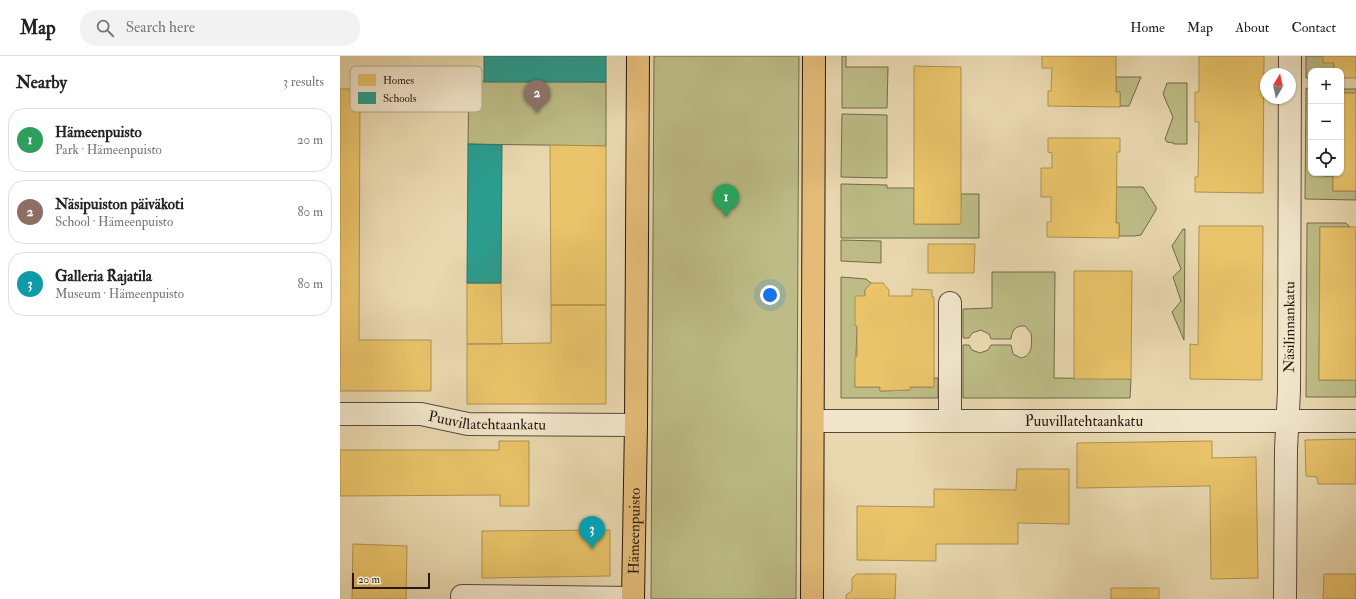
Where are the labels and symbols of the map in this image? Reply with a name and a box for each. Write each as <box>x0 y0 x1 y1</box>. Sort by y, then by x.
legend <box>350 66 482 112</box>
north arrow <box>1260 68 1296 104</box>
text: Homes <box>383 74 414 87</box>
pin: 2 <box>524 80 550 113</box>
text: Schools <box>383 92 417 105</box>
pin: 1 <box>713 184 739 217</box>
street label: Näsilinnankatu <box>1280 281 1299 373</box>
your location <box>760 285 780 305</box>
street label: Puuvillatehtaankatu <box>427 407 546 434</box>
street label: Puuvillatehtaankatu <box>1025 412 1143 431</box>
street label: Hämeenpuisto <box>624 487 645 575</box>
pin: 3 <box>579 516 605 549</box>
scale bar <box>352 571 430 590</box>

